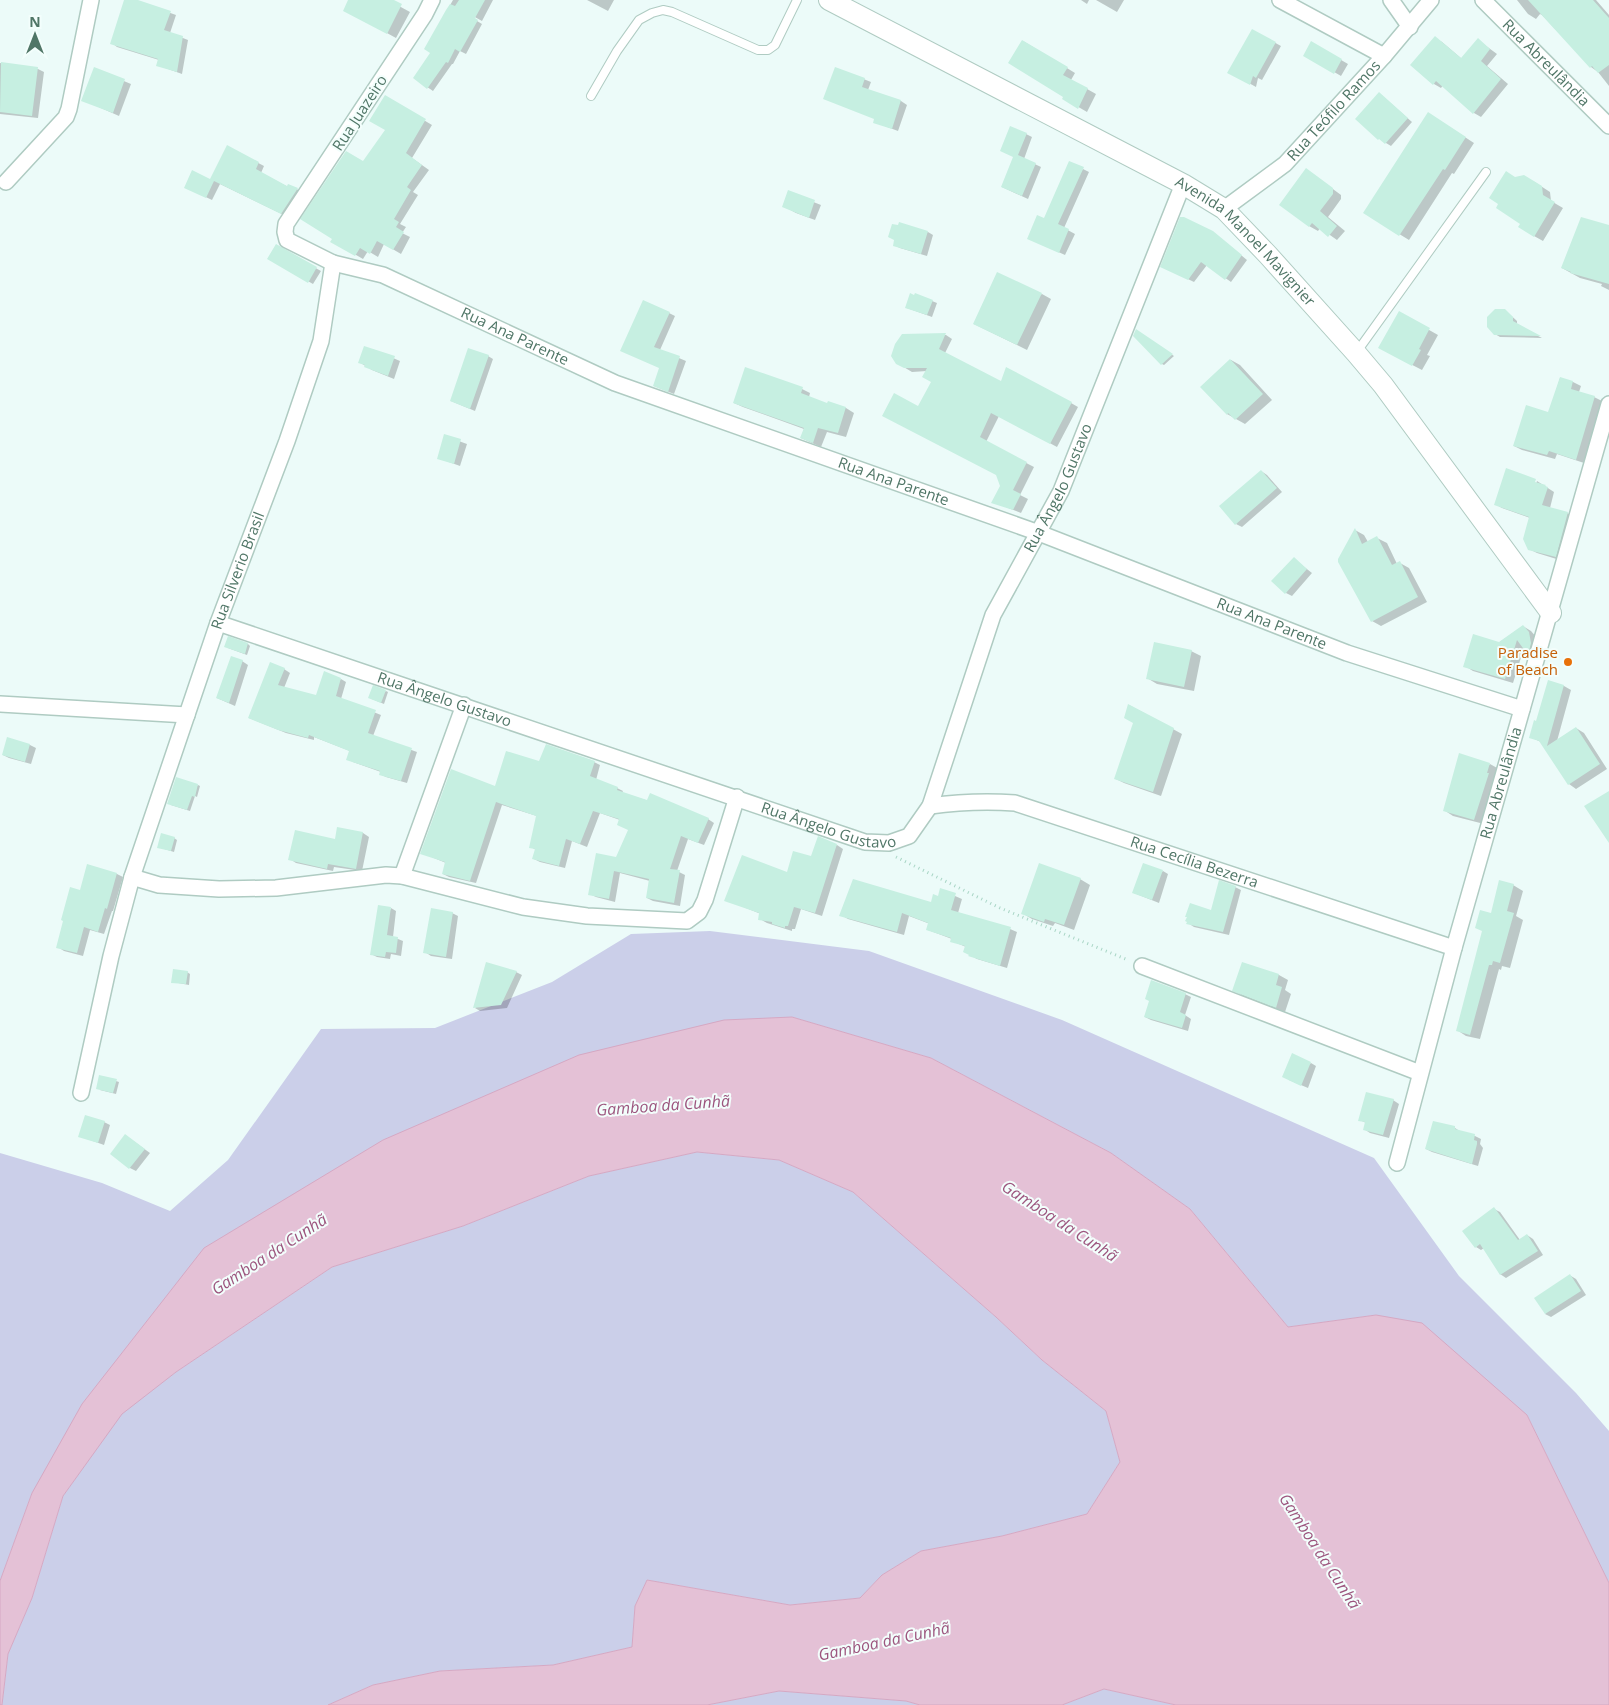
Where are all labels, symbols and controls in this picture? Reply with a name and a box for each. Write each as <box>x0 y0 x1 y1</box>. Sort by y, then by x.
north arrow <box>10 10 60 60</box>
text: N <box>29 12 41 31</box>
street label: Rua Abreulândia <box>1499 14 1595 110</box>
street label: Rua Teófilo Ramos <box>1282 56 1384 165</box>
street label: Rua Juazeiro <box>327 71 391 154</box>
street label: Avenida Manoel Mavignier <box>1172 171 1320 310</box>
street label: Rua Ana Parente <box>458 302 572 369</box>
street label: Rua Ângelo Gustavo <box>1018 420 1096 555</box>
street label: Rua Ana Parente <box>836 452 952 509</box>
street label: Rua Silverio Brasil <box>206 509 268 632</box>
street label: Rua Ana Parente <box>1214 592 1330 653</box>
place label: Paradise of Beach <box>1497 642 1558 679</box>
marker: Paradise of Beach <box>1562 656 1574 668</box>
street label: Rua Ângelo Gustavo <box>375 667 514 731</box>
street label: Rua Abreulândia <box>1475 724 1526 841</box>
street label: Rua Ângelo Gustavo <box>759 797 899 852</box>
street label: Rua Cecília Bezerra <box>1128 831 1261 892</box>
water label: Gamboa da Cunhã <box>595 1089 731 1121</box>
water label: Gamboa da Cunhã <box>998 1175 1122 1267</box>
water label: Gamboa da Cunhã <box>207 1208 331 1300</box>
water label: Gamboa da Cunhã <box>1274 1489 1366 1613</box>
water label: Gamboa da Cunhã <box>816 1616 952 1666</box>

